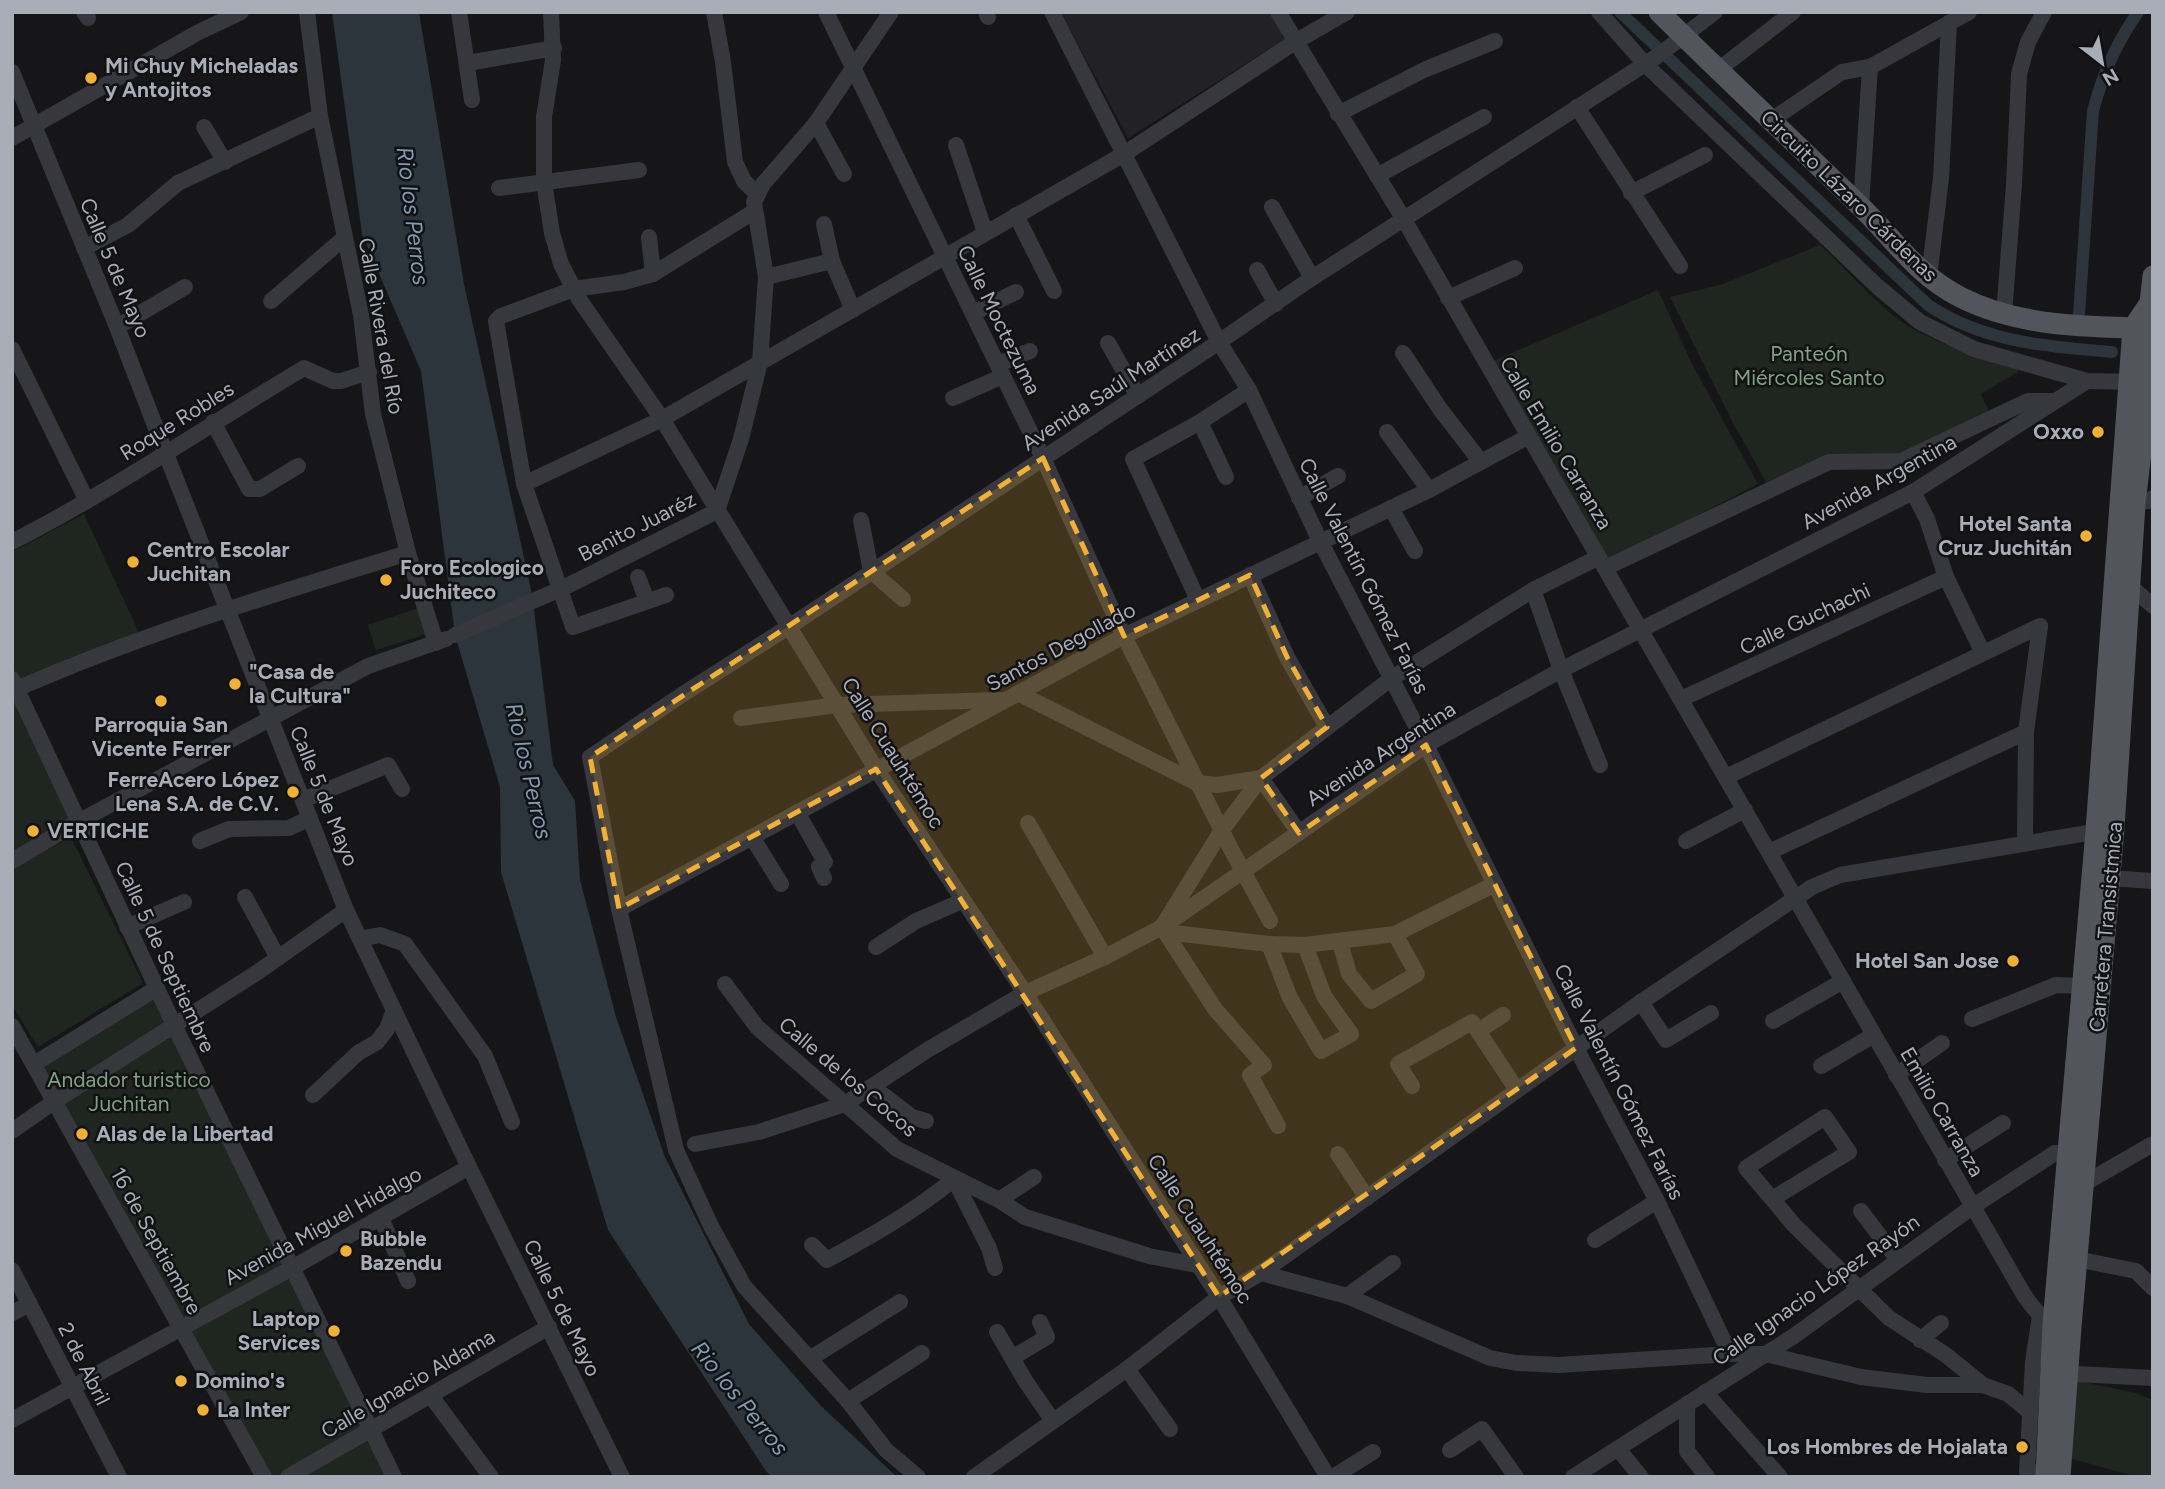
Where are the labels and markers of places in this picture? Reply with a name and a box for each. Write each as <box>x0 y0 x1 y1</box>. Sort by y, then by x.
place label: Mi Chuy Micheladas y Antojitos <box>105 53 298 102</box>
marker: Mi Chuy Micheladas y Antojitos <box>83 70 99 86</box>
place label: Oxxo <box>2033 419 2084 444</box>
marker: Oxxo <box>2090 424 2106 440</box>
place label: Hotel Santa Cruz Juchitán <box>1938 511 2072 560</box>
marker: Hotel Santa Cruz Juchitán <box>2078 528 2094 544</box>
place label: Centro Escolar Juchitan <box>147 537 290 586</box>
marker: Centro Escolar Juchitan <box>125 554 141 570</box>
place label: Foro Ecologico Juchiteco <box>400 555 544 604</box>
marker: Foro Ecologico Juchiteco <box>378 572 394 588</box>
place label: "Casa de la Cultura" <box>249 659 351 708</box>
marker: "Casa de la Cultura" <box>227 676 243 692</box>
marker: Parroquia San Vicente Ferrer <box>153 693 169 709</box>
place label: Parroquia San Vicente Ferrer <box>91 712 231 761</box>
place label: FerreAcero López Lena S.A. de C.V. <box>108 767 279 816</box>
marker: FerreAcero López Lena S.A. de C.V. <box>285 784 301 800</box>
place label: VERTICHE <box>47 818 150 843</box>
marker: VERTICHE <box>25 823 41 839</box>
place label: Hotel San Jose <box>1855 948 1999 973</box>
marker: Hotel San Jose <box>2005 953 2021 969</box>
place label: Alas de la Libertad <box>96 1121 273 1146</box>
marker: Alas de la Libertad <box>74 1126 90 1142</box>
place label: Bubble Bazendu <box>360 1226 442 1275</box>
marker: Bubble Bazendu <box>338 1243 354 1259</box>
place label: Laptop Services <box>238 1306 320 1355</box>
marker: Laptop Services <box>326 1323 342 1339</box>
place label: Domino's <box>195 1368 285 1393</box>
marker: Domino's <box>173 1373 189 1389</box>
place label: La Inter <box>217 1397 290 1422</box>
marker: La Inter <box>195 1402 211 1418</box>
place label: Los Hombres de Hojalata <box>1766 1434 2008 1459</box>
marker: Los Hombres de Hojalata <box>2014 1439 2030 1455</box>

